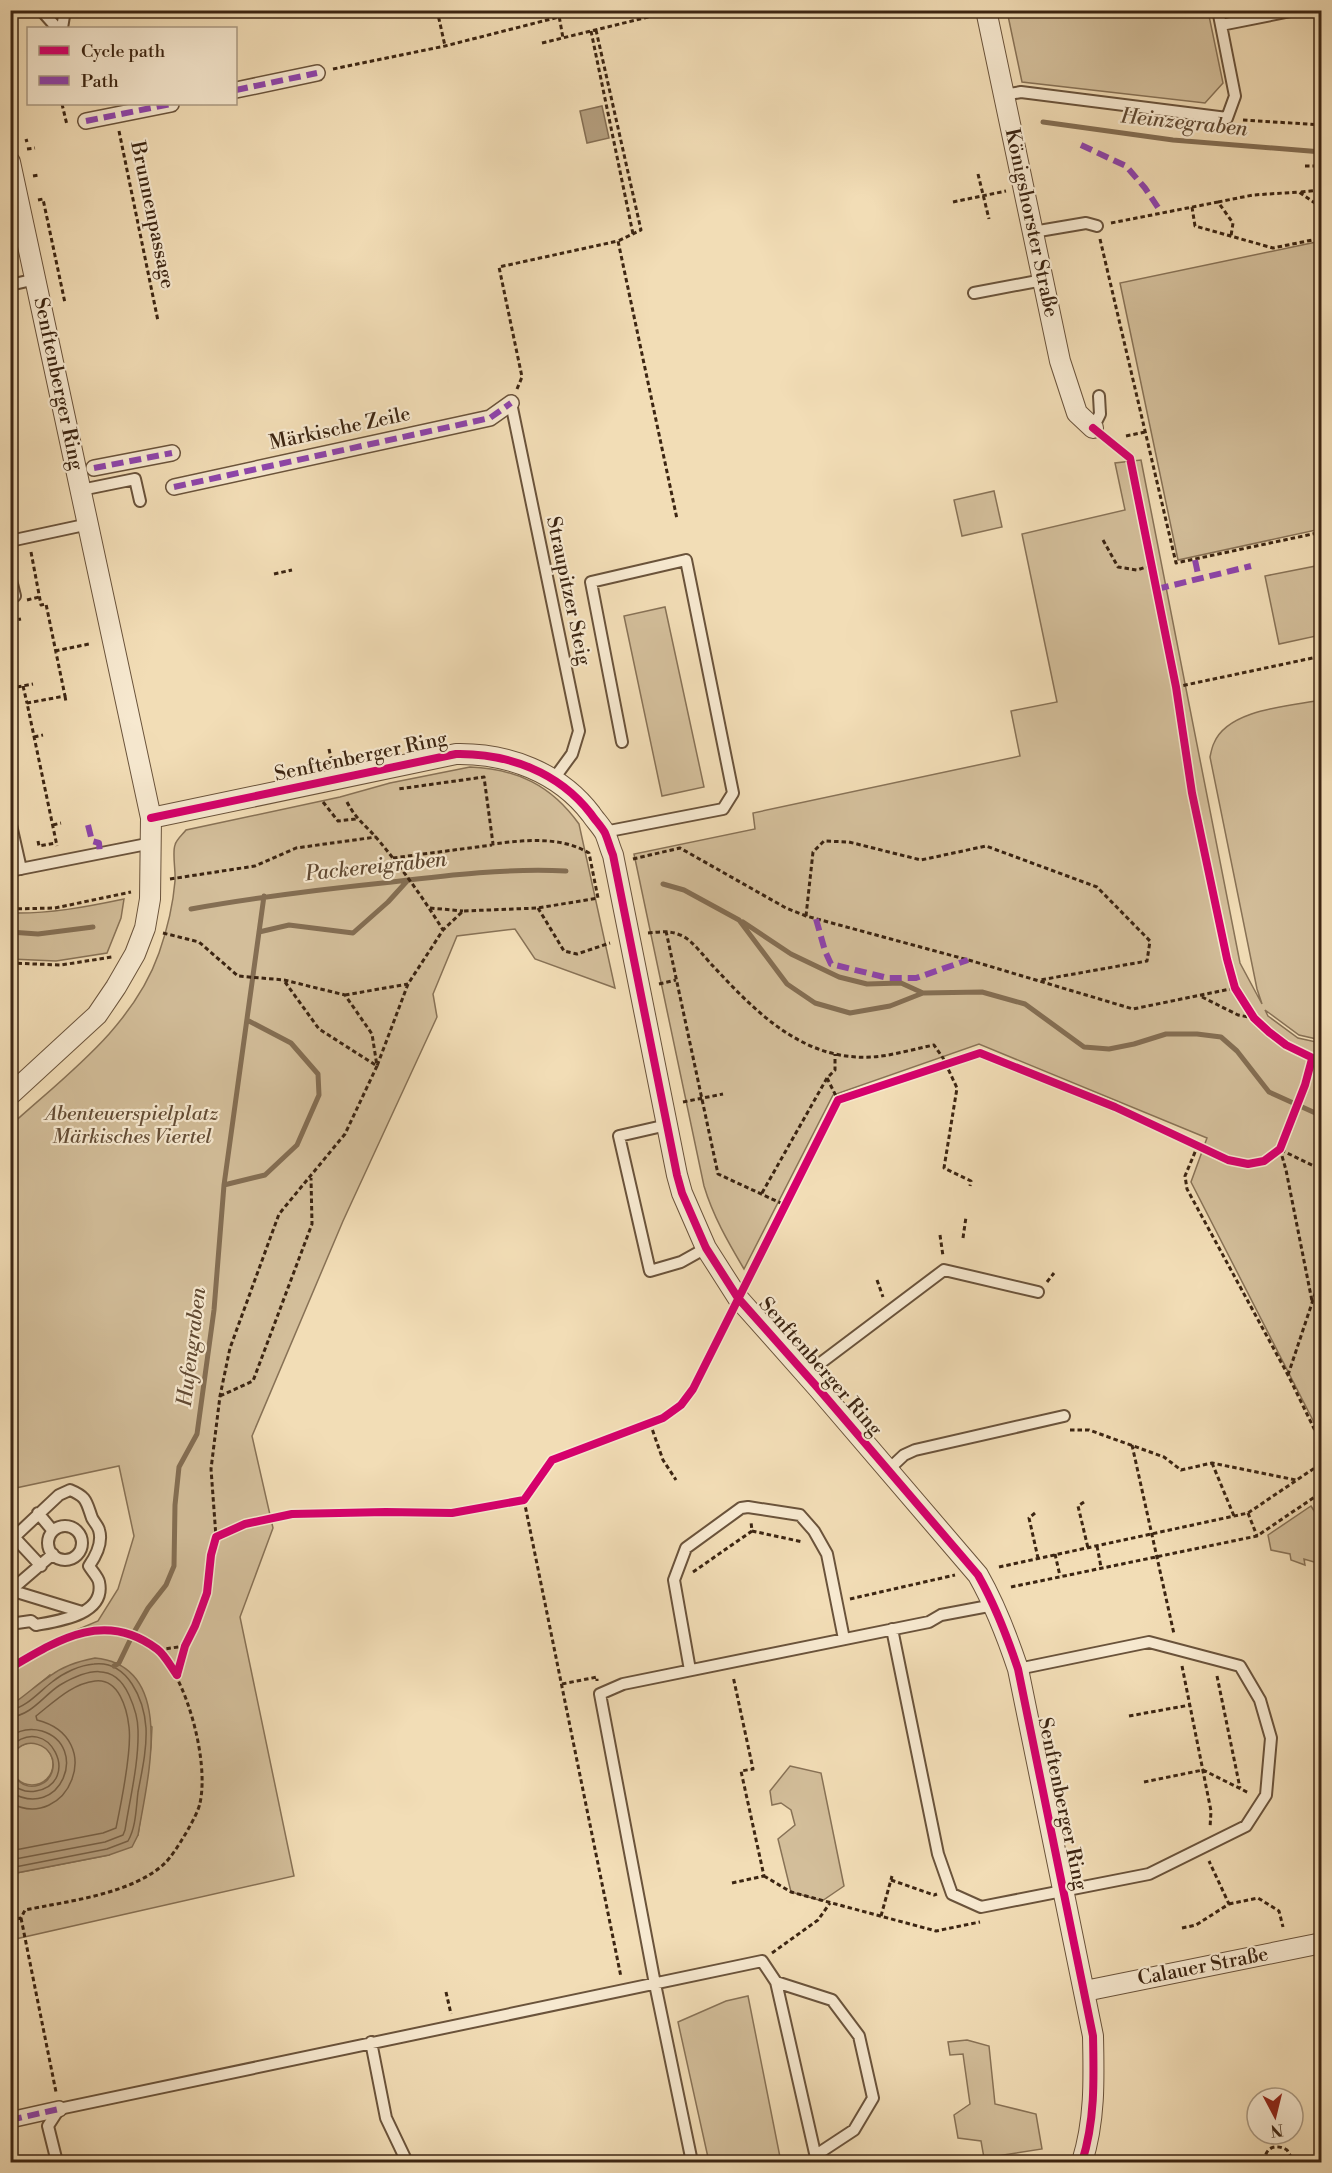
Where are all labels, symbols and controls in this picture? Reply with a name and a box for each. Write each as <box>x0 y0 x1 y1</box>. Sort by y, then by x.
legend <box>27 27 237 105</box>
text: Cycle path <box>81 40 165 63</box>
text: Path <box>81 70 119 93</box>
water label: Heinzegraben <box>1118 103 1249 143</box>
street label: Königshorster Straße <box>999 126 1063 320</box>
street label: Brunnenpassage <box>124 138 180 291</box>
street label: Senftenberger Ring <box>27 295 89 473</box>
street label: Märkische Zeile <box>267 402 413 456</box>
street label: Straupitzer Steig <box>540 514 596 668</box>
street label: Senftenberger Ring <box>272 726 450 788</box>
water label: Packereigraben <box>303 847 448 887</box>
park label: Abenteuerspielplatz Märkisches Viertel <box>43 1102 219 1150</box>
water label: Hufengraben <box>172 1286 212 1409</box>
street label: Senftenberger Ring <box>753 1292 888 1442</box>
street label: Senftenberger Ring <box>1031 1715 1093 1893</box>
street label: Calauer Straße <box>1135 1942 1271 1992</box>
north arrow <box>1245 2086 1305 2146</box>
text: N <box>1269 2119 1284 2141</box>

